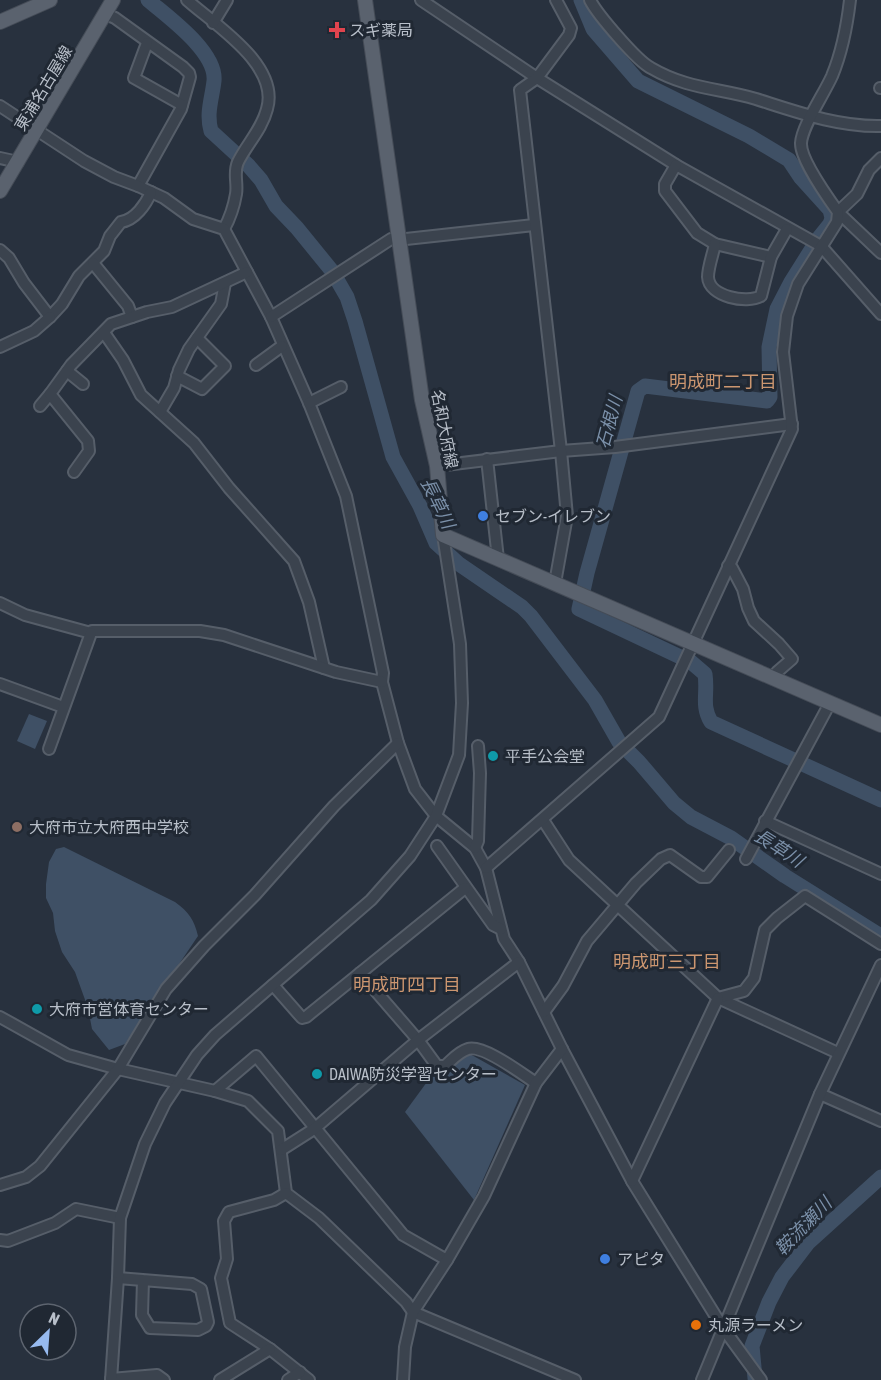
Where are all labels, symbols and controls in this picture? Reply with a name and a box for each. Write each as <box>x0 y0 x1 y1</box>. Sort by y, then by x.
place label: スギ薬局 <box>349 21 413 39</box>
marker: スギ薬局 <box>330 23 344 37</box>
street label: 東浦名古屋線 <box>11 42 75 134</box>
district label: 明成町二丁目 <box>669 371 777 392</box>
street label: 名和大府線 <box>429 388 461 470</box>
water label: 石根川 <box>592 391 627 451</box>
water label: 長草川 <box>417 474 460 534</box>
place label: セブン-イレブン <box>495 507 611 525</box>
marker: セブン-イレブン <box>476 509 490 523</box>
place label: 平手公会堂 <box>505 747 585 765</box>
marker: 平手公会堂 <box>486 749 500 763</box>
place label: 大府市立大府西中学校 <box>29 818 189 836</box>
marker: 大府市立大府西中学校 <box>10 820 24 834</box>
water label: 長草川 <box>751 824 809 873</box>
district label: 明成町三丁目 <box>613 951 721 972</box>
district label: 明成町四丁目 <box>353 974 461 995</box>
place label: 大府市営体育センター <box>49 1000 209 1018</box>
marker: 大府市営体育センター <box>30 1002 44 1016</box>
place label: DAIWA防災学習センター <box>329 1065 497 1083</box>
marker: DAIWA防災学習センター <box>310 1067 324 1081</box>
water label: 鞍流瀬川 <box>770 1191 837 1259</box>
place label: アピタ <box>617 1250 665 1268</box>
marker: アピタ <box>598 1252 612 1266</box>
north arrow <box>18 1302 78 1362</box>
text: N <box>46 1308 62 1329</box>
place label: 丸源ラーメン <box>708 1316 803 1334</box>
marker: 丸源ラーメン <box>689 1318 703 1332</box>

